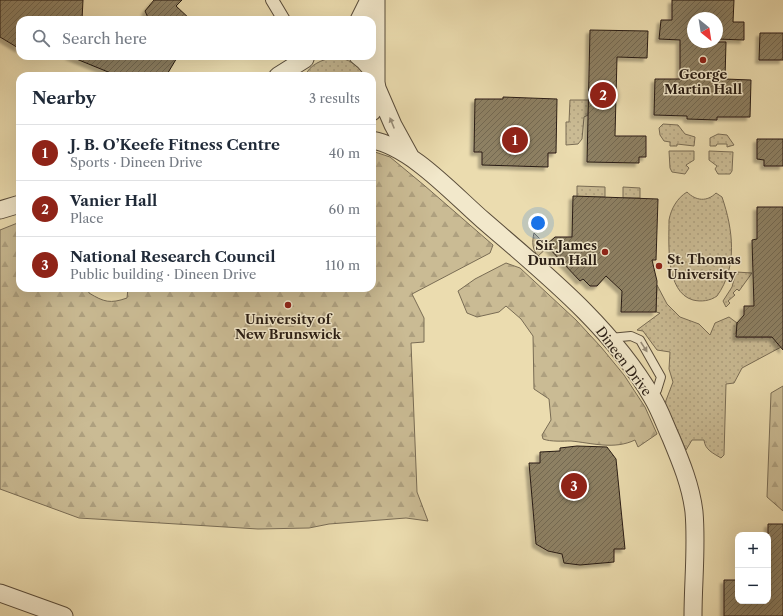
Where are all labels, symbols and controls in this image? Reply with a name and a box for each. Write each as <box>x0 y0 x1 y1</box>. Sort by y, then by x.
north arrow <box>687 12 723 48</box>
search box <box>16 16 376 60</box>
icon: search <box>30 27 52 49</box>
text: Search here <box>62 29 147 48</box>
marker: George Martin Hall <box>698 55 708 65</box>
place label: George Martin Hall <box>664 66 742 97</box>
pin: 2 <box>590 80 616 110</box>
text: Nearby <box>32 88 96 108</box>
text: 3 results <box>309 90 360 106</box>
one-way arrow <box>389 116 395 128</box>
pin: 1 <box>502 125 528 155</box>
text: J. B. O’Keefe Fitness Centre <box>70 135 280 154</box>
text: 1 <box>42 145 48 161</box>
text: 40 m <box>329 145 360 161</box>
text: Sports · Dineen Drive <box>70 154 203 170</box>
text: Vanier Hall <box>70 191 157 210</box>
text: 2 <box>41 201 49 217</box>
text: 60 m <box>329 201 360 217</box>
text: Place <box>70 210 103 226</box>
your location <box>528 213 548 233</box>
place label: Sir James Dunn Hall <box>528 237 597 268</box>
text: National Research Council <box>70 247 275 266</box>
marker: Sir James Dunn Hall <box>600 247 610 257</box>
place label: St. Thomas University <box>667 251 741 282</box>
text: 3 <box>41 257 49 273</box>
text: 110 m <box>325 257 360 273</box>
marker: St. Thomas University <box>654 261 664 271</box>
text: Public building · Dineen Drive <box>70 266 256 282</box>
marker: University of New Brunswick <box>283 300 293 310</box>
place label: University of New Brunswick <box>235 311 341 342</box>
street label: Dineen Drive <box>593 323 655 399</box>
one-way arrow <box>640 342 648 352</box>
pin: 3 <box>561 471 587 501</box>
map controls <box>735 532 771 604</box>
button: + <box>735 532 771 568</box>
button: − <box>735 568 771 604</box>

